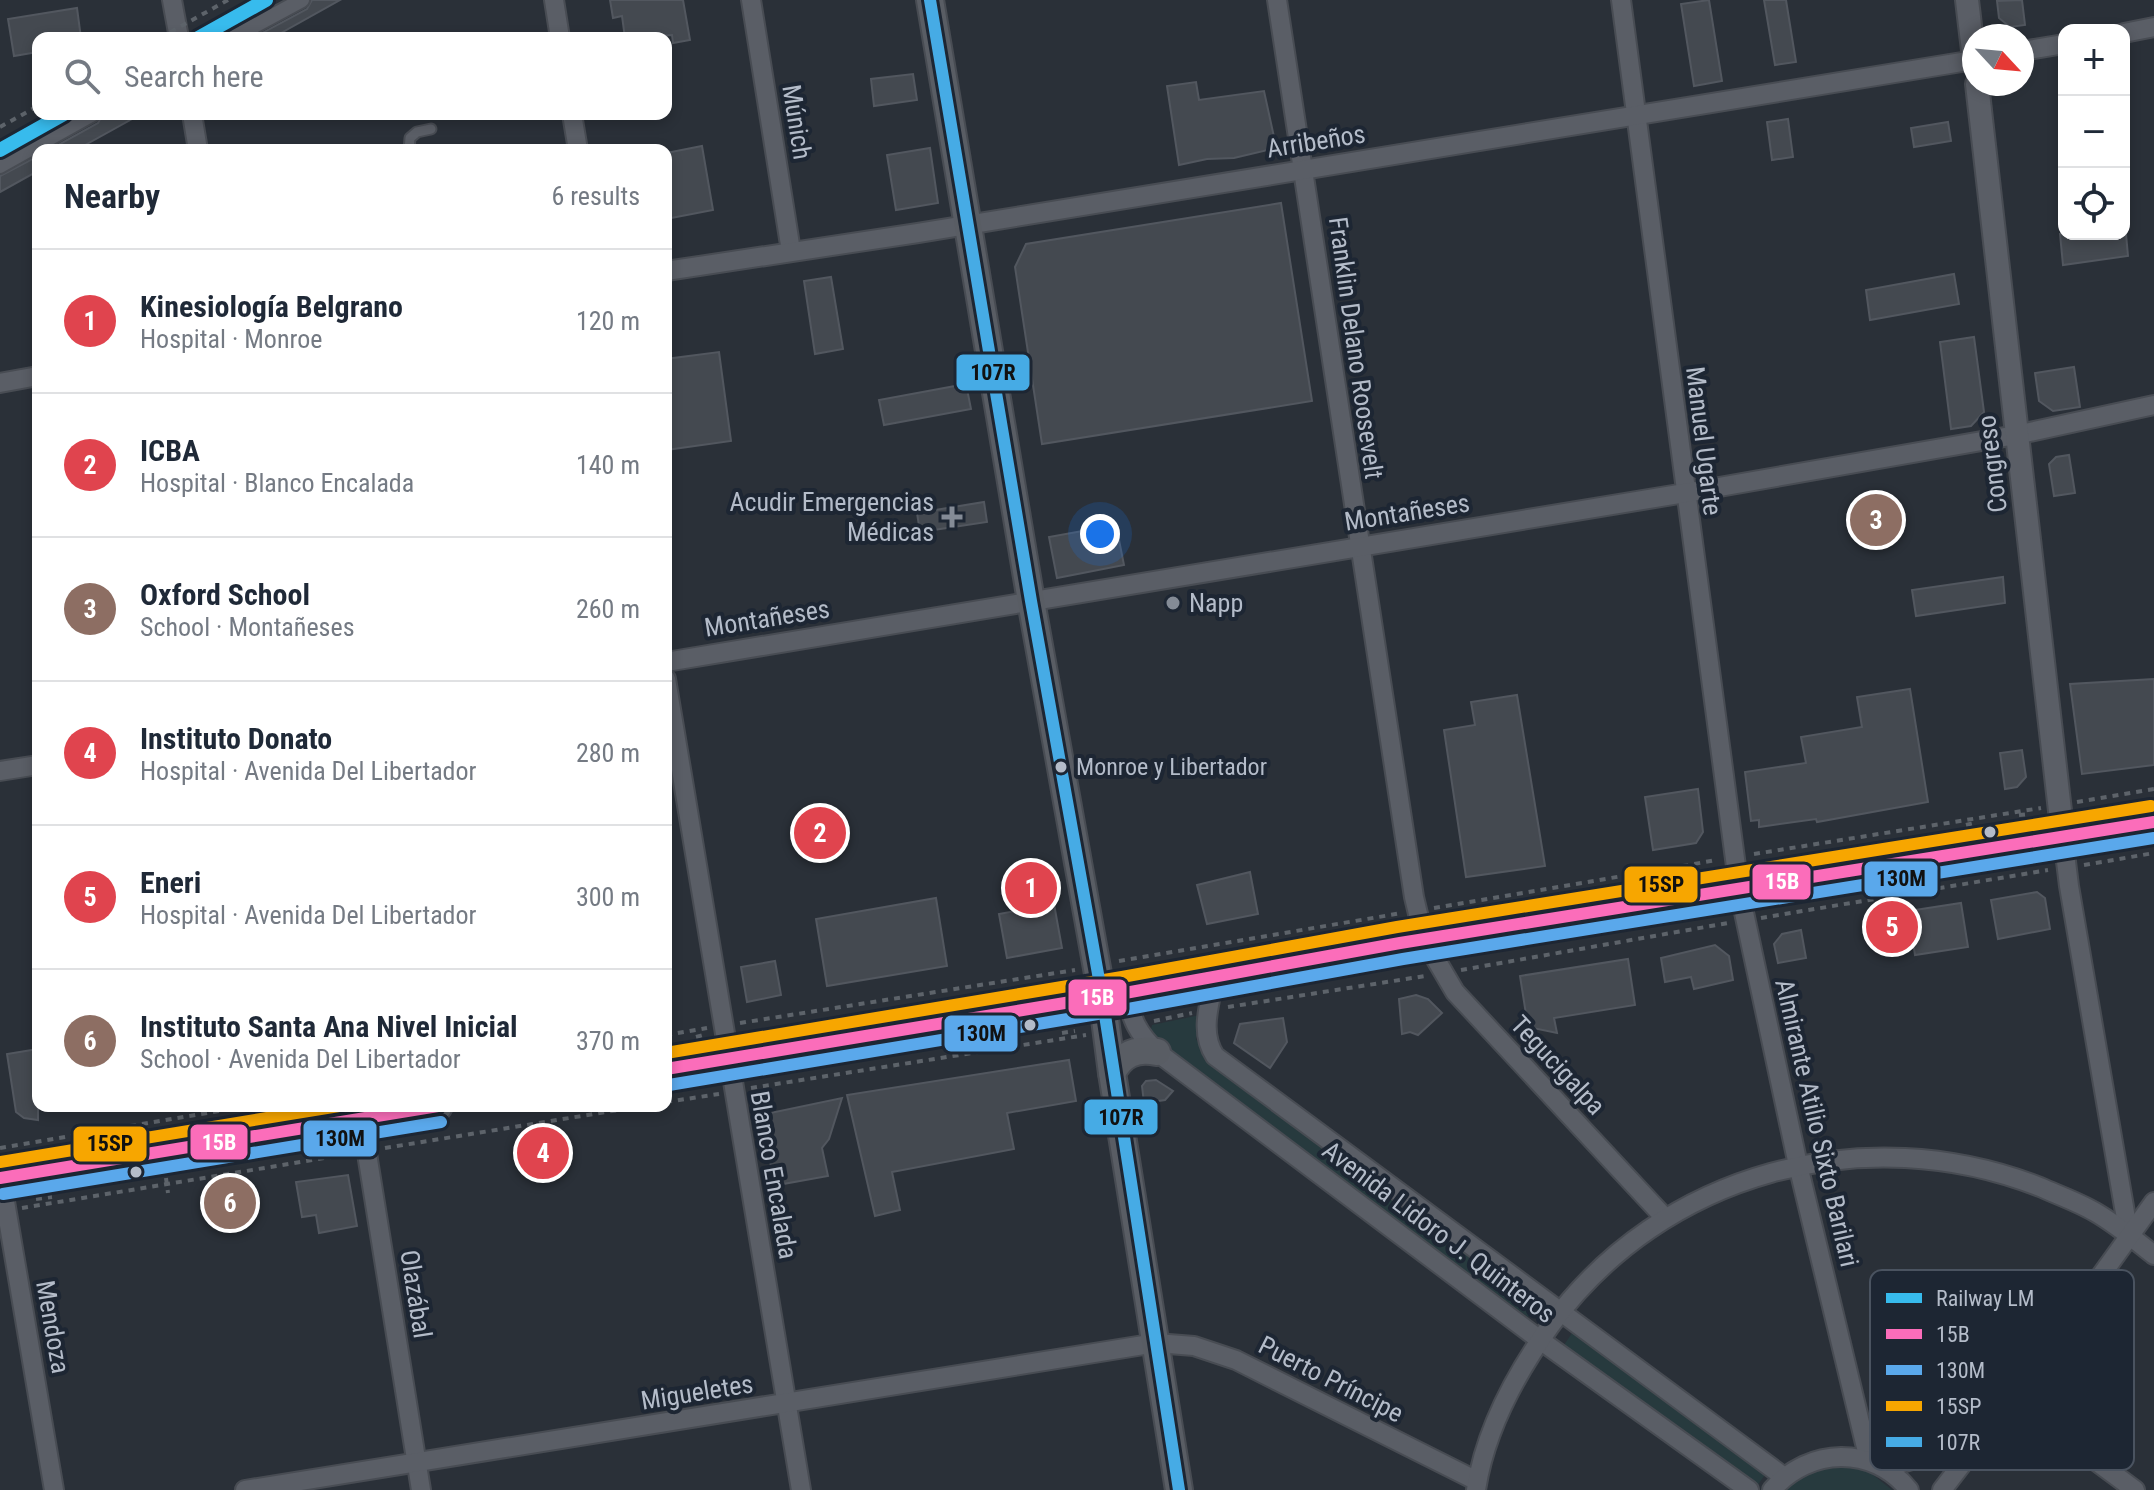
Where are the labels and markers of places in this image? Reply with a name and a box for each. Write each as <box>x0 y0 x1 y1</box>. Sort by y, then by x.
place label: Acudir Emergencias Médicas <box>729 487 934 547</box>
pin: 3 <box>1850 490 1902 550</box>
marker: Acudir Emergencias Médicas <box>941 506 963 528</box>
place label: Napp <box>1189 588 1243 618</box>
marker: Napp <box>1164 594 1182 612</box>
place label: Monroe y Libertador <box>1076 753 1267 781</box>
marker: Monroe y Libertador <box>1053 759 1069 775</box>
pin: 2 <box>794 803 846 863</box>
unlabelled marker <box>1982 824 1998 840</box>
pin: 1 <box>1005 858 1057 918</box>
pin: 5 <box>1866 897 1918 957</box>
unlabelled marker <box>1022 1017 1038 1033</box>
pin: 4 <box>517 1123 569 1183</box>
unlabelled marker <box>128 1164 144 1180</box>
pin: 6 <box>204 1173 256 1233</box>

